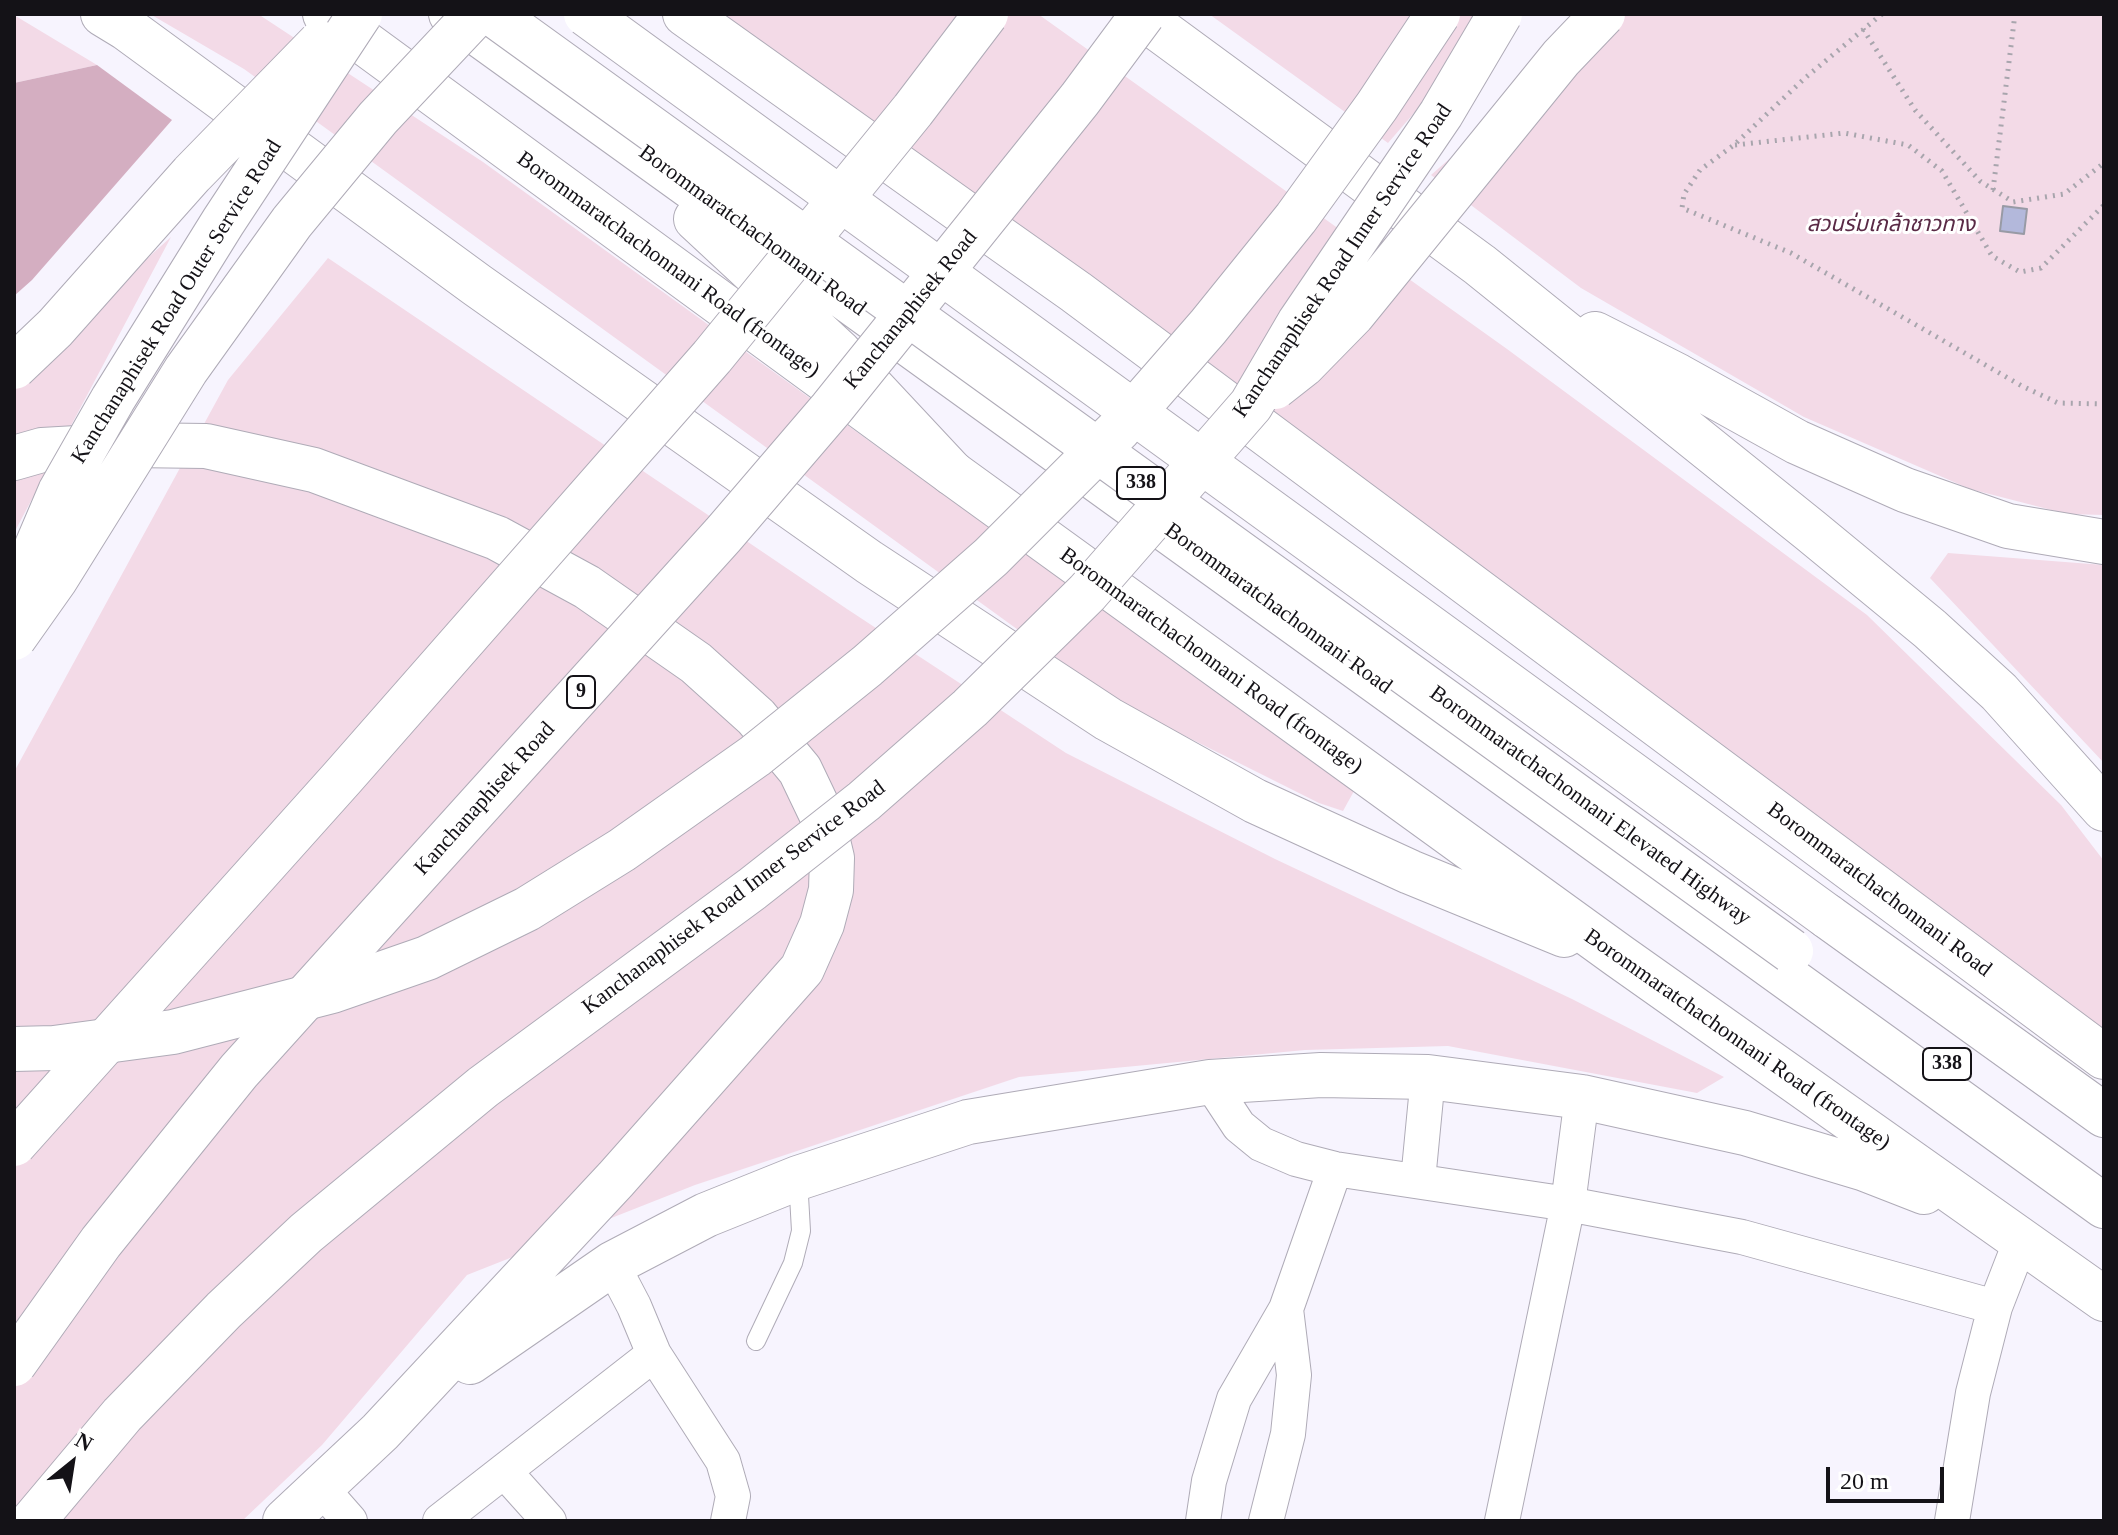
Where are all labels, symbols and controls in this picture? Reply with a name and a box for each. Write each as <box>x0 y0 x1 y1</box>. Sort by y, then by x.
street label: Kanchanaphisek Road Inner Service Road <box>1228 99 1458 423</box>
street label: Kanchanaphisek Road Outer Service Road <box>66 135 288 469</box>
street label: Borommaratchachonnani Road <box>633 140 871 322</box>
street label: Borommaratchachonnani Road (frontage) <box>511 146 825 384</box>
park label: สวนร่มเกล้าชาวทาง <box>1807 212 1975 238</box>
street label: Kanchanaphisek Road <box>839 225 983 395</box>
road number: 338 <box>1117 467 1165 499</box>
street label: Borommaratchachonnani Road <box>1159 518 1397 700</box>
street label: Borommaratchachonnani Road (frontage) <box>1054 542 1368 780</box>
road number: 9 <box>567 676 595 708</box>
street label: Borommaratchachonnani Elevated Highway <box>1424 680 1756 932</box>
street label: Kanchanaphisek Road <box>409 717 561 881</box>
street label: Kanchanaphisek Road Inner Service Road <box>577 775 891 1021</box>
street label: Borommaratchachonnani Road <box>1762 797 1996 983</box>
street label: Borommaratchachonnani Road (frontage) <box>1579 924 1895 1156</box>
road number: 338 <box>1923 1048 1971 1080</box>
north arrow <box>32 1423 112 1503</box>
text: N <box>71 1427 97 1457</box>
scale bar <box>1830 1451 1948 1501</box>
text: 20 m <box>1840 1468 1889 1494</box>

